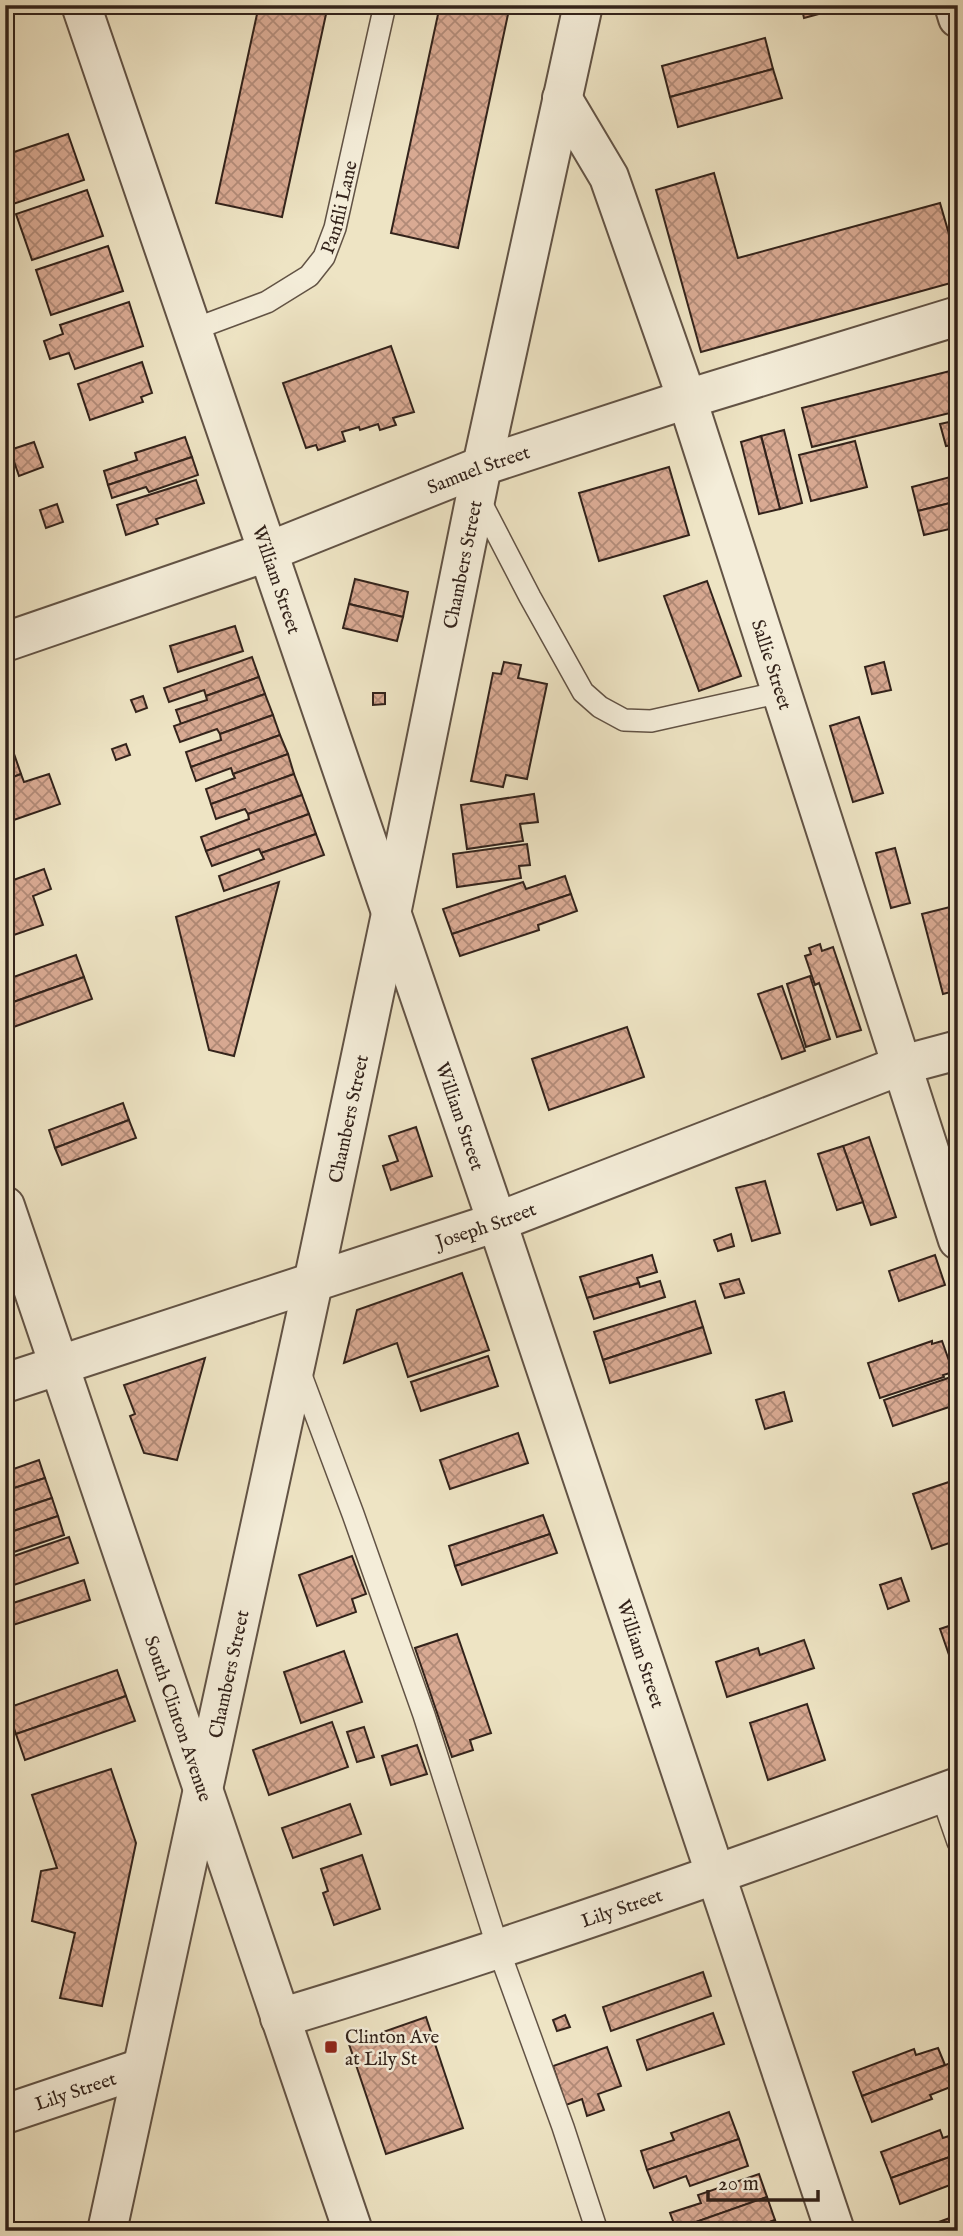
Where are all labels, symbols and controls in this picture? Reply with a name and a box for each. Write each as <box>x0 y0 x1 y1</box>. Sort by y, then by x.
street label: Panfili Lane <box>316 158 364 258</box>
street label: Samuel Street <box>424 441 534 501</box>
street label: Chambers Street <box>439 498 489 631</box>
street label: William Street <box>246 523 305 638</box>
street label: Sallie Street <box>745 617 797 714</box>
street label: Chambers Street <box>324 1052 375 1186</box>
street label: William Street <box>429 1059 489 1174</box>
street label: Joseph Street <box>431 1198 540 1256</box>
street label: William Street <box>610 1597 669 1712</box>
street label: Chambers Street <box>204 1608 256 1741</box>
street label: South Clinton Avenue <box>138 1633 216 1805</box>
street label: Lily Street <box>578 1884 666 1934</box>
place label: Clinton Ave at Lily St <box>345 2026 440 2072</box>
marker: Clinton Ave at Lily St <box>323 2039 339 2055</box>
street label: Lily Street <box>32 2067 120 2117</box>
scale bar <box>708 2159 818 2203</box>
text: 20 m <box>718 2171 759 2198</box>

